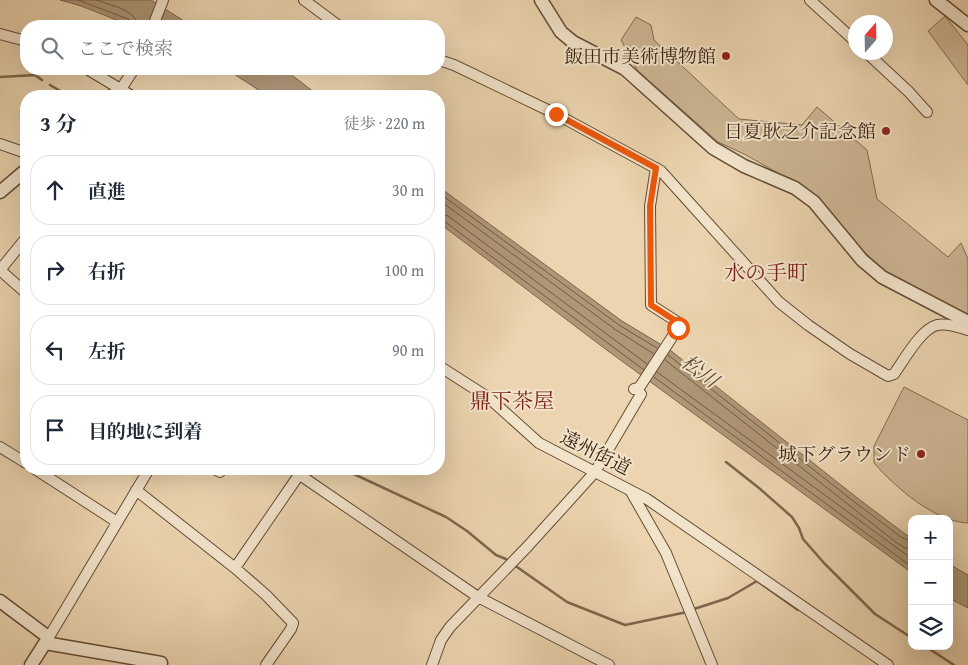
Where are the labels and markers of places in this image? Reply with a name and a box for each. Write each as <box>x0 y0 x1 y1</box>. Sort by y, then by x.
place label: 飯田市美術博物館 <box>564 42 716 70</box>
marker: 飯田市美術博物館 <box>720 50 732 62</box>
place label: 日夏耿之介記念館 <box>724 117 876 145</box>
marker: 日夏耿之介記念館 <box>880 125 892 137</box>
place label: 城下グラウンド <box>778 440 911 468</box>
marker: 城下グラウンド <box>915 448 927 460</box>

